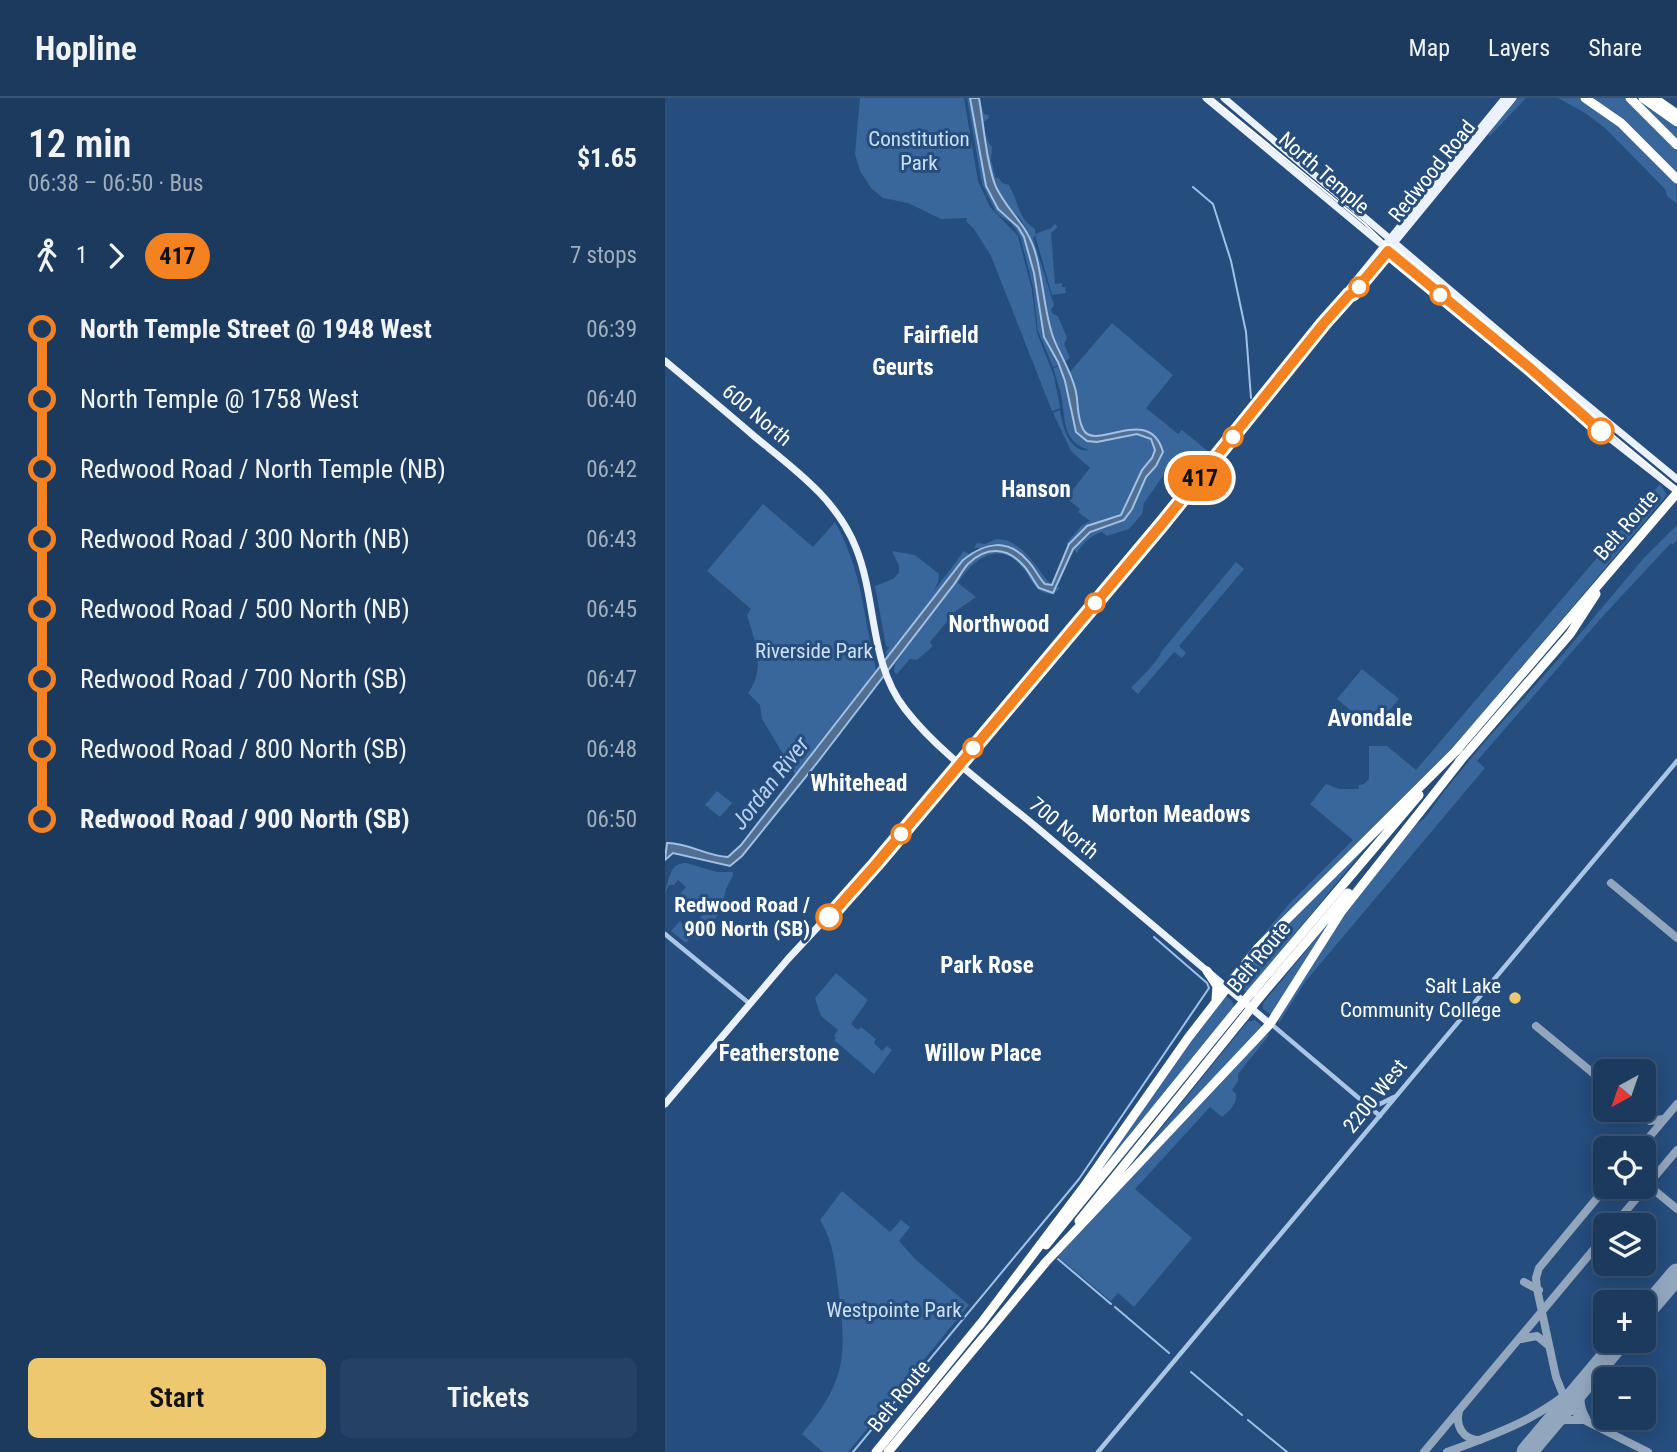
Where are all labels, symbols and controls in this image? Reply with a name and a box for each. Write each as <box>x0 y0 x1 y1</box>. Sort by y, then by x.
text: Hopline <box>35 29 137 68</box>
text: Map <box>1409 34 1450 62</box>
text: Layers <box>1488 34 1550 62</box>
text: Share <box>1588 34 1642 62</box>
street label: Redwood Road <box>1384 115 1480 227</box>
text: 12 min <box>28 122 131 166</box>
park label: Constitution Park <box>868 127 970 175</box>
street label: North Temple <box>1274 127 1374 219</box>
text: $1.65 <box>577 143 637 173</box>
text: 06:38 – 06:50 · Bus <box>28 170 204 197</box>
icon: walk <box>28 237 66 275</box>
icon: forward <box>97 237 135 275</box>
text: 1 <box>76 242 87 269</box>
text: 417 <box>159 242 196 270</box>
text: 7 stops <box>570 242 637 269</box>
unlabelled marker <box>1349 277 1369 297</box>
unlabelled marker <box>1430 285 1450 305</box>
text: North Temple Street @ 1948 West <box>80 314 432 344</box>
text: 06:39 <box>586 316 637 343</box>
district label: Fairfield <box>903 322 979 349</box>
district label: Geurts <box>872 354 934 381</box>
street label: 600 North <box>718 379 796 451</box>
text: North Temple @ 1758 West <box>80 384 359 414</box>
text: 06:40 <box>586 386 637 413</box>
unlabelled marker <box>1588 418 1614 444</box>
unlabelled marker <box>1223 427 1243 447</box>
text: Redwood Road / North Temple (NB) <box>80 454 446 484</box>
line badge: 417 <box>1160 455 1240 501</box>
text: 06:42 <box>586 456 637 483</box>
text: 417 <box>1182 464 1218 492</box>
district label: Hanson <box>1001 476 1071 503</box>
street label: Belt Route <box>1589 485 1663 565</box>
text: Redwood Road / 300 North (NB) <box>80 524 410 554</box>
text: 06:43 <box>586 526 637 553</box>
unlabelled marker <box>1085 593 1105 613</box>
text: Redwood Road / 500 North (NB) <box>80 594 410 624</box>
text: 06:45 <box>586 596 637 623</box>
district label: Northwood <box>949 611 1049 638</box>
park label: Riverside Park <box>755 639 874 663</box>
text: Redwood Road / 700 North (SB) <box>80 664 407 694</box>
text: 06:47 <box>586 666 637 693</box>
district label: Avondale <box>1327 705 1413 732</box>
water label: Jordan River <box>726 731 816 835</box>
text: Redwood Road / 800 North (SB) <box>80 734 407 764</box>
text: 06:48 <box>586 736 637 763</box>
unlabelled marker <box>963 738 983 758</box>
district label: Whitehead <box>811 770 907 797</box>
street label: 700 North <box>1025 792 1103 864</box>
district label: Morton Meadows <box>1092 801 1250 828</box>
text: Redwood Road / 900 North (SB) <box>80 804 410 834</box>
text: 06:50 <box>586 806 637 833</box>
unlabelled marker <box>891 824 911 844</box>
place label: Redwood Road / 900 North (SB) <box>674 893 810 941</box>
marker: Redwood Road / 900 North (SB) <box>816 904 842 930</box>
street label: Belt Route <box>1222 917 1296 997</box>
district label: Park Rose <box>940 952 1034 979</box>
place label: Salt Lake Community College <box>1340 974 1501 1022</box>
marker: Salt Lake Community College <box>1507 990 1523 1006</box>
district label: Featherstone <box>719 1040 839 1067</box>
district label: Willow Place <box>924 1040 1042 1067</box>
street label: 2200 West <box>1338 1054 1412 1138</box>
north arrow <box>1593 1059 1655 1122</box>
map controls <box>1593 1059 1656 1430</box>
button: locate <box>1593 1136 1656 1199</box>
button: layers <box>1593 1213 1656 1276</box>
button: + <box>1593 1290 1656 1353</box>
park label: Westpointe Park <box>826 1298 962 1322</box>
street label: Belt Route <box>863 1355 935 1437</box>
button: Start <box>28 1358 326 1438</box>
button: Tickets <box>340 1358 637 1438</box>
button: − <box>1593 1367 1656 1430</box>

